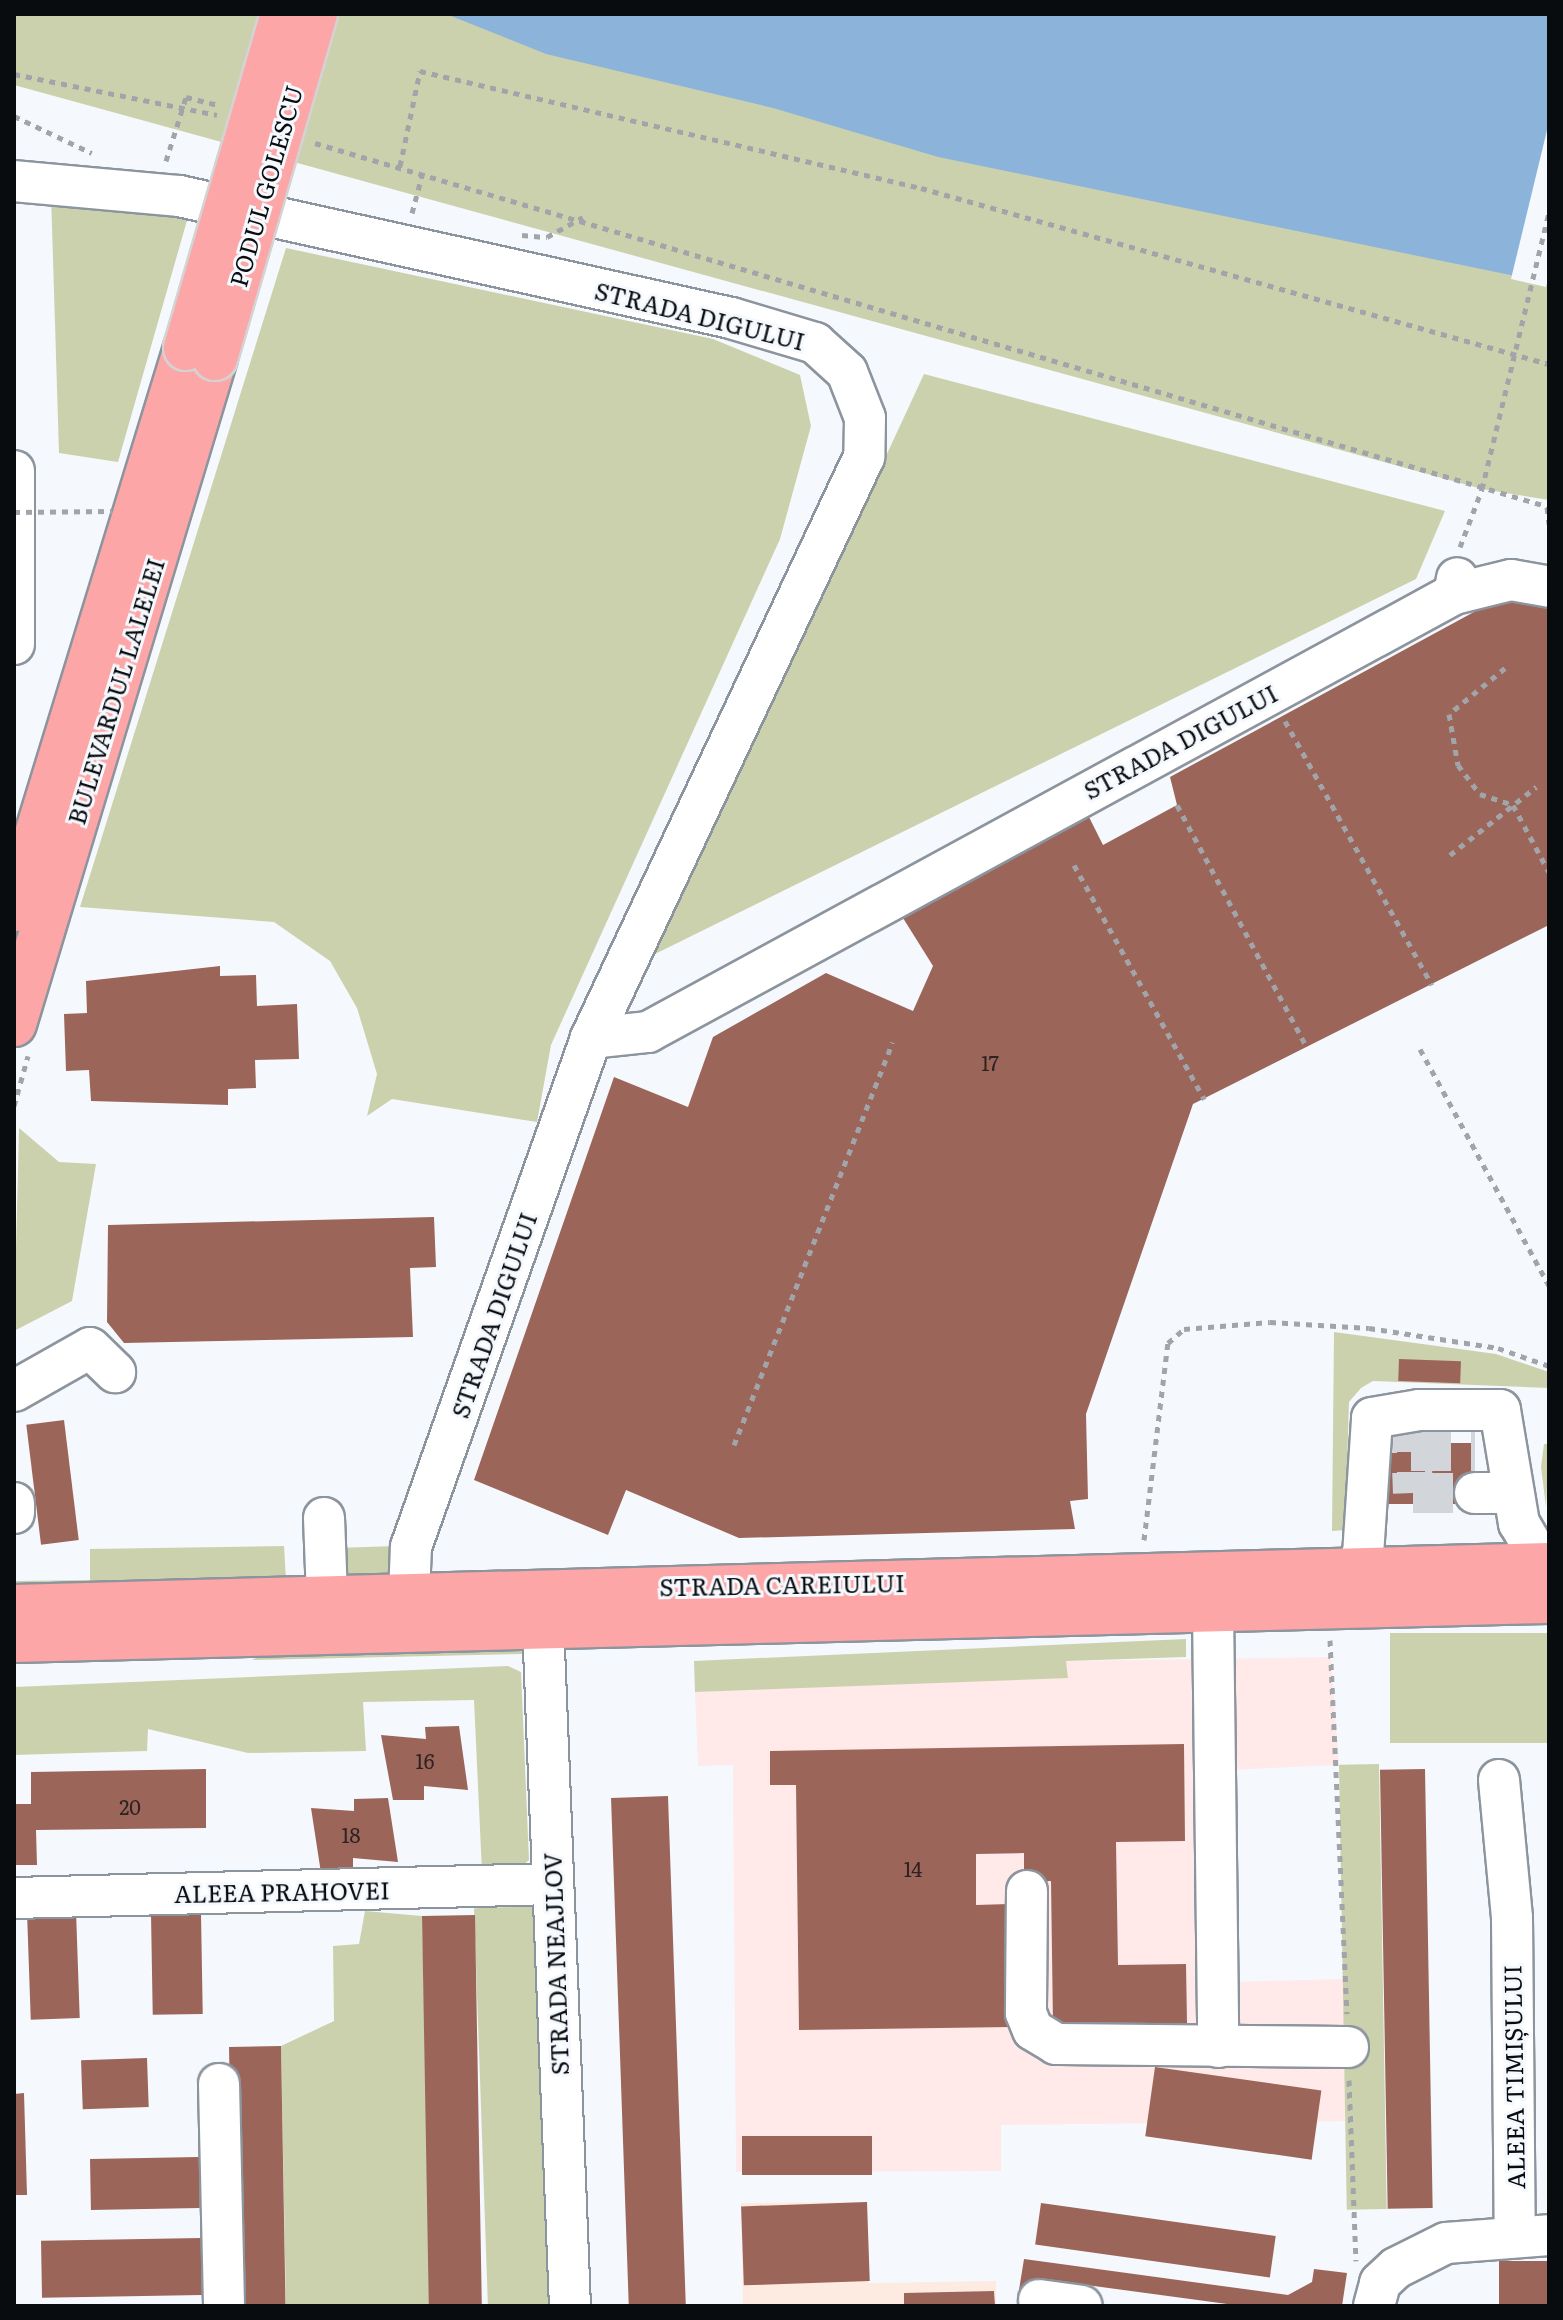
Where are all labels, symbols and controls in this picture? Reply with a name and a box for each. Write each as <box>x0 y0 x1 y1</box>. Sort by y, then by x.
street label: PODUL GOLESCU <box>222 82 308 290</box>
street label: STRADA DIGULUI <box>592 275 808 355</box>
street label: BULEVARDUL LALELEI <box>61 554 169 828</box>
street label: STRADA DIGULUI <box>1078 678 1282 804</box>
house number: 17 <box>981 1050 999 1074</box>
street label: STRADA DIGULUI <box>444 1209 542 1421</box>
street label: STRADA CAREIULUI <box>659 1567 905 1601</box>
house number: 16 <box>416 1748 434 1772</box>
house number: 20 <box>119 1794 141 1818</box>
house number: 18 <box>341 1822 361 1846</box>
street label: STRADA NEAJLOV <box>537 1852 573 2076</box>
house number: 14 <box>904 1856 922 1880</box>
street label: ALEEA PRAHOVEI <box>174 1875 390 1907</box>
street label: ALEEA TIMIȘULUI <box>1497 1965 1529 2189</box>

